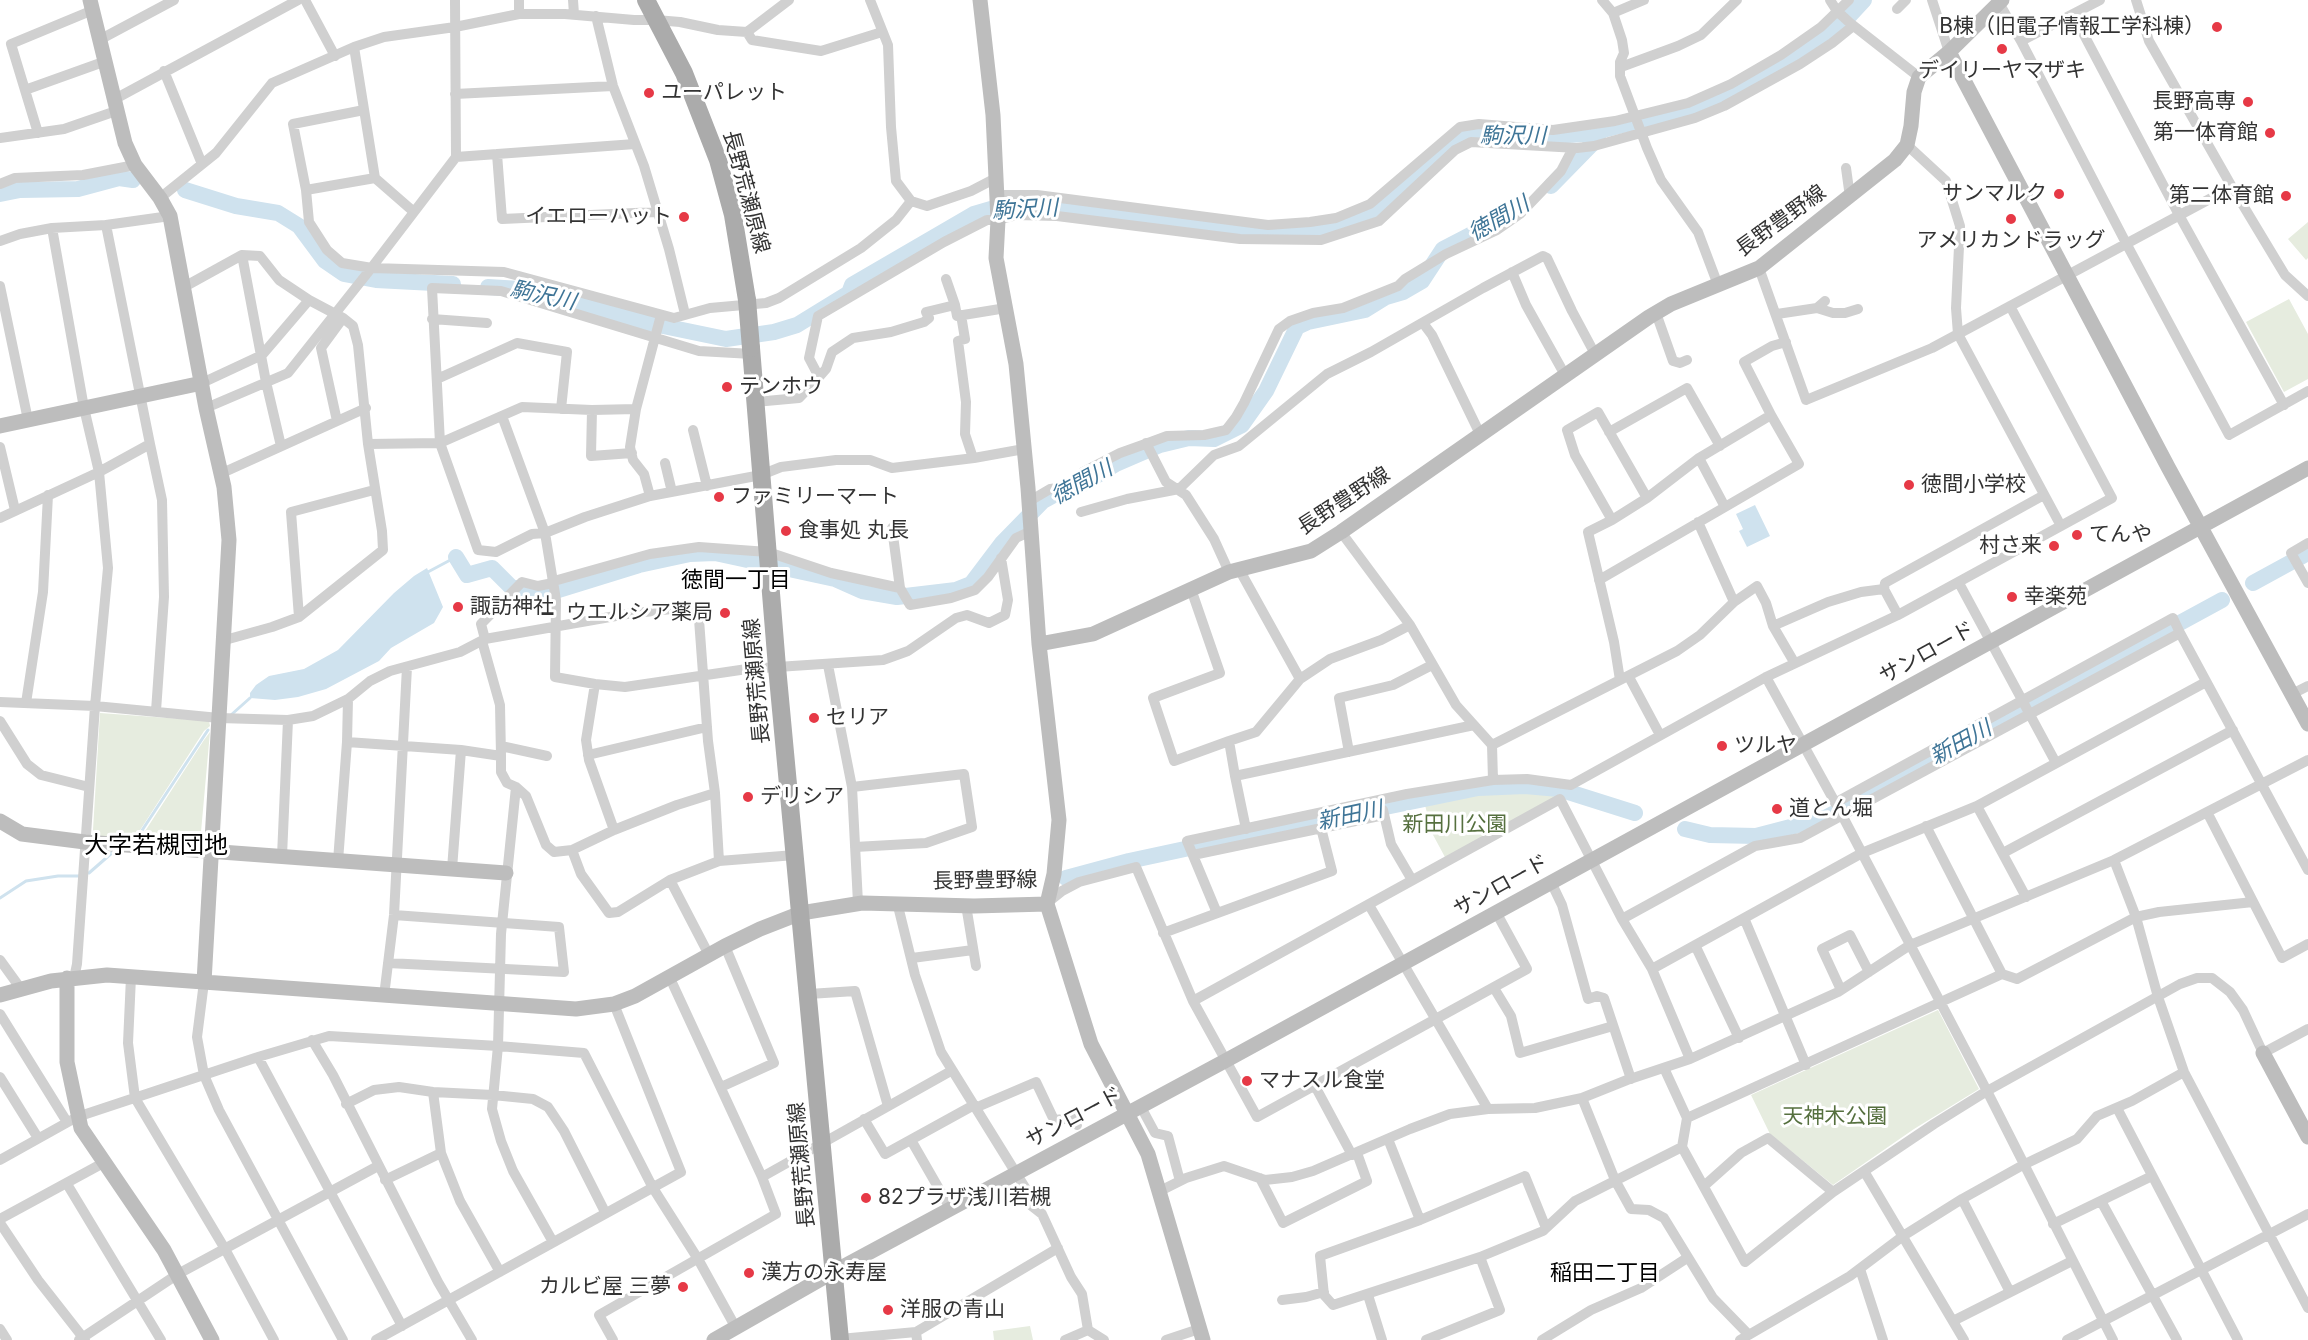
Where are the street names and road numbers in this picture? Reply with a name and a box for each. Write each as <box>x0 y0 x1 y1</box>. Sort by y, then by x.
street label: 長野荒瀬原線 <box>718 128 774 256</box>
street label: 長野豊野線 <box>1731 180 1831 262</box>
street label: 長野豊野線 <box>1293 462 1395 540</box>
street label: 長野荒瀬原線 <box>739 617 775 745</box>
street label: サンロード <box>1875 617 1979 689</box>
street label: サンロード <box>1449 850 1553 922</box>
street label: 長野豊野線 <box>932 867 1038 895</box>
street label: サンロード <box>1022 1082 1126 1154</box>
street label: 長野荒瀬原線 <box>784 1101 820 1229</box>

